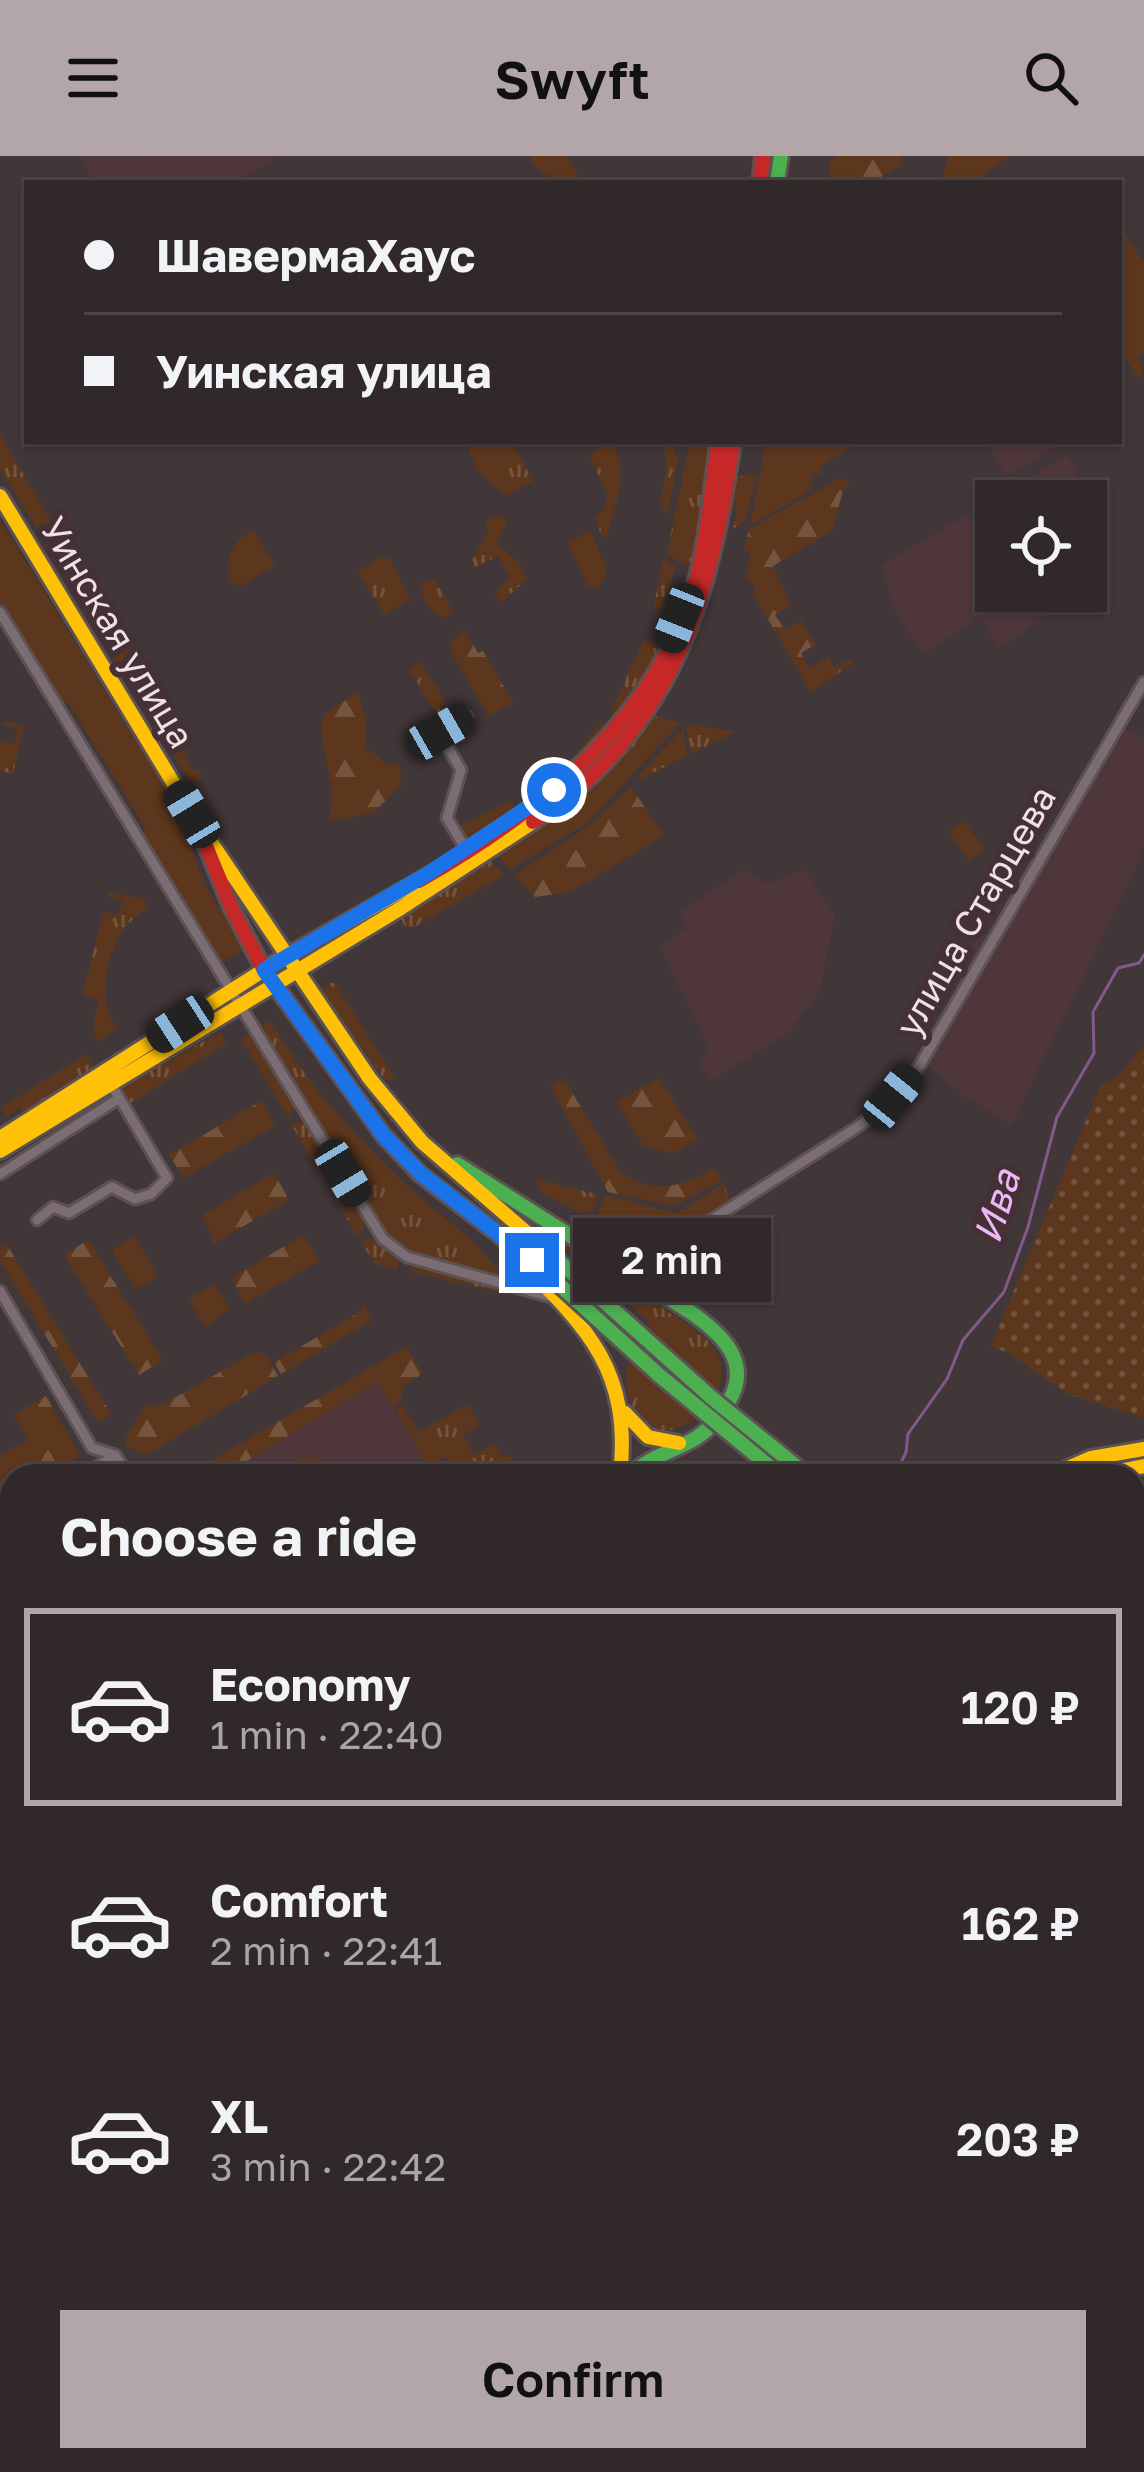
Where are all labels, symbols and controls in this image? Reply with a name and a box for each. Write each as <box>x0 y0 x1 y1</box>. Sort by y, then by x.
icon: menu <box>60 45 126 111</box>
icon: search <box>1018 45 1084 111</box>
text: Swyft <box>494 46 650 111</box>
text: ШавермаХаус <box>156 228 475 282</box>
text: Уинская улица <box>156 344 492 398</box>
map controls <box>975 480 1107 612</box>
button: locate <box>975 480 1107 612</box>
street label: Уинская улица <box>32 509 204 755</box>
car <box>649 578 709 658</box>
car <box>400 698 480 766</box>
route start <box>527 763 581 817</box>
car <box>158 774 226 854</box>
street label: улица Старцева <box>886 778 1064 1044</box>
car <box>140 989 220 1059</box>
car <box>856 1058 930 1136</box>
car <box>309 1133 377 1213</box>
water label: Ива <box>963 1162 1030 1248</box>
callout: 2 min <box>574 1218 772 1302</box>
route end <box>505 1233 559 1287</box>
text: 2 min <box>621 1236 723 1283</box>
text: Choose a ride <box>60 1503 417 1568</box>
icon: car <box>66 1653 174 1761</box>
text: Economy <box>210 1657 411 1711</box>
text: 120 ₽ <box>961 1680 1080 1734</box>
text: 1 min · 22:40 <box>210 1711 444 1758</box>
icon: car <box>66 1869 174 1977</box>
text: Comfort <box>210 1873 388 1927</box>
text: 162 ₽ <box>961 1896 1080 1950</box>
text: 2 min · 22:41 <box>210 1927 442 1974</box>
icon: car <box>66 2085 174 2193</box>
text: XL <box>210 2089 268 2143</box>
text: 203 ₽ <box>956 2112 1080 2166</box>
text: 3 min · 22:42 <box>210 2143 446 2190</box>
button: Confirm <box>60 2310 1086 2448</box>

